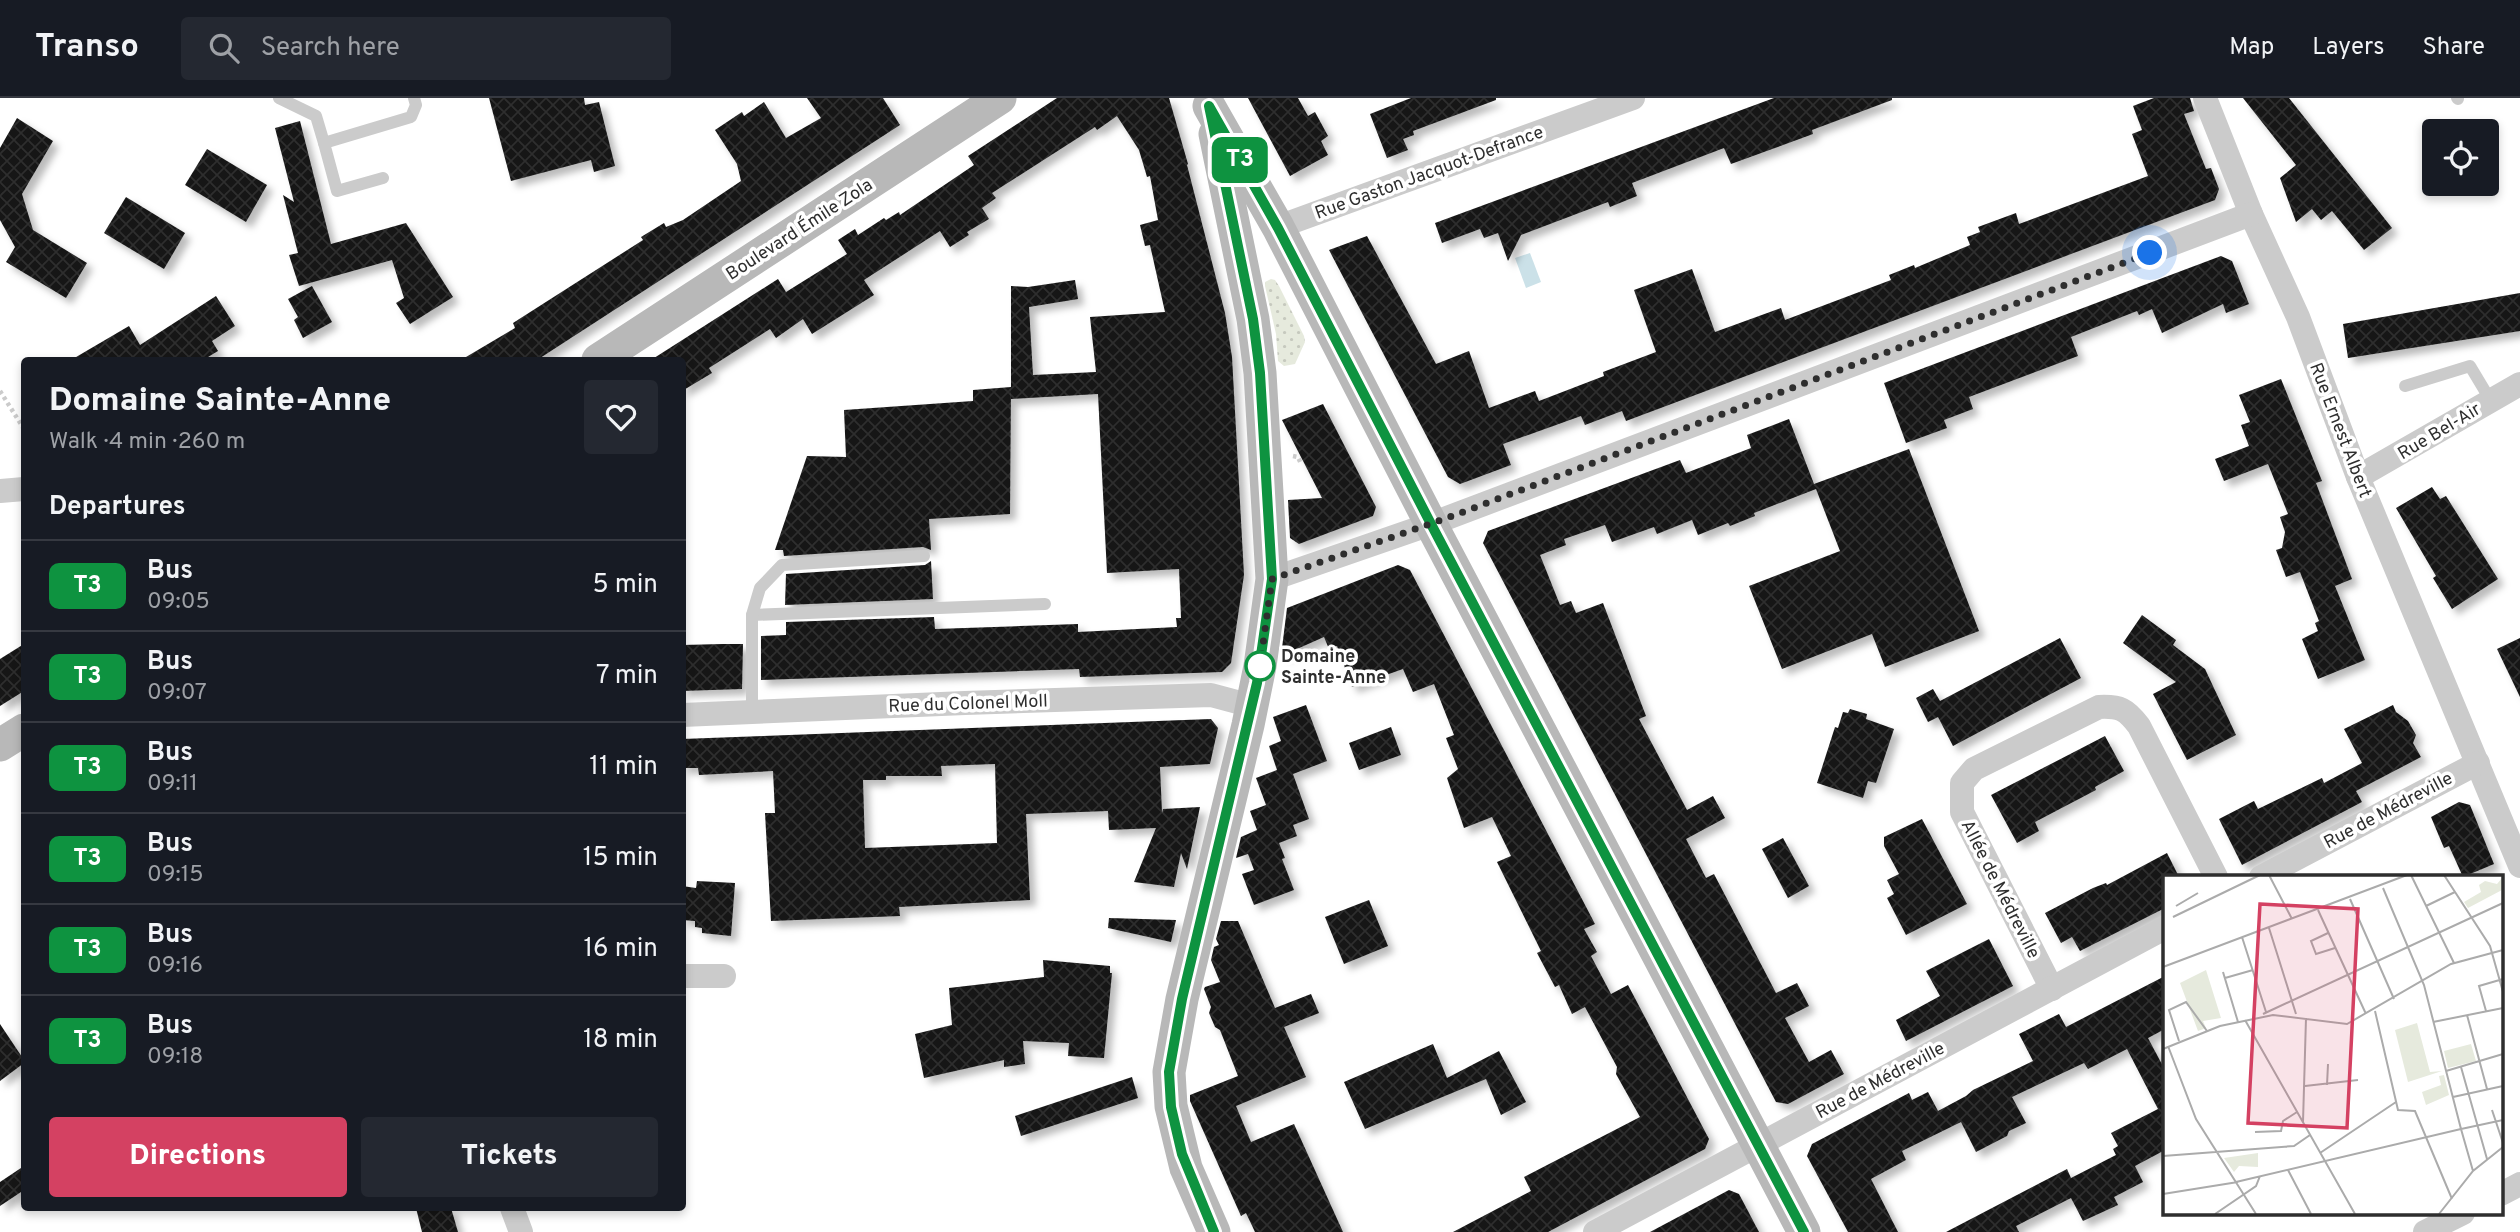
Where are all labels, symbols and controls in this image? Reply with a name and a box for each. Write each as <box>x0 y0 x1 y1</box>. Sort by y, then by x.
search box <box>181 17 671 80</box>
text: Transo <box>35 27 139 69</box>
icon: search <box>205 29 243 67</box>
text: Search here <box>261 32 400 65</box>
text: Map <box>2229 33 2274 63</box>
text: Layers <box>2312 33 2384 63</box>
text: Share <box>2422 33 2485 63</box>
map controls <box>2422 119 2499 196</box>
button: locate <box>2422 119 2499 196</box>
street label: Rue Gaston Jacquot-Defrance <box>1312 121 1547 226</box>
line badge: T3 <box>1208 137 1272 183</box>
text: T3 <box>1226 145 1254 175</box>
street label: Boulevard Émile Zola <box>721 173 878 286</box>
your location <box>2132 235 2167 270</box>
street label: Rue Ernest Albert <box>2303 360 2376 501</box>
button: heart <box>584 380 658 454</box>
text: Domaine Sainte-Anne <box>49 381 391 423</box>
street label: Rue Bel-Air <box>2394 399 2485 466</box>
text: Walk · 4 min · 260 m <box>49 428 245 457</box>
text: Departures <box>49 491 186 524</box>
text: Bus <box>147 555 193 588</box>
text: 5 min <box>592 569 658 602</box>
text: T3 <box>73 571 102 601</box>
text: 09:05 <box>147 588 210 617</box>
text: Bus <box>147 646 193 679</box>
place label: Domaine Sainte-Anne <box>1281 646 1386 690</box>
marker: Domaine Sainte-Anne <box>1245 651 1275 681</box>
text: 7 min <box>596 660 658 693</box>
text: T3 <box>73 662 102 692</box>
text: 09:07 <box>147 679 207 708</box>
street label: Rue du Colonel Moll <box>888 690 1048 719</box>
text: Bus <box>147 737 193 770</box>
text: 11 min <box>589 751 658 784</box>
text: T3 <box>73 753 102 783</box>
street label: Rue de Médreville <box>2320 768 2457 855</box>
text: 09:11 <box>147 770 198 799</box>
street label: Allée de Médreville <box>1955 817 2044 963</box>
text: Bus <box>147 828 193 861</box>
text: 15 min <box>583 842 658 875</box>
text: T3 <box>73 844 102 874</box>
text: 09:15 <box>147 861 204 890</box>
inset map <box>2163 875 2502 1214</box>
text: Bus <box>147 919 193 952</box>
text: 16 min <box>583 933 658 966</box>
text: T3 <box>73 935 102 965</box>
text: 09:16 <box>147 952 203 981</box>
text: Bus <box>147 1010 193 1043</box>
text: 18 min <box>583 1024 658 1057</box>
text: T3 <box>73 1026 102 1056</box>
street label: Rue de Médreville <box>1812 1038 1949 1125</box>
text: 09:18 <box>147 1043 203 1072</box>
button: Directions <box>49 1117 347 1197</box>
button: Tickets <box>361 1117 658 1197</box>

